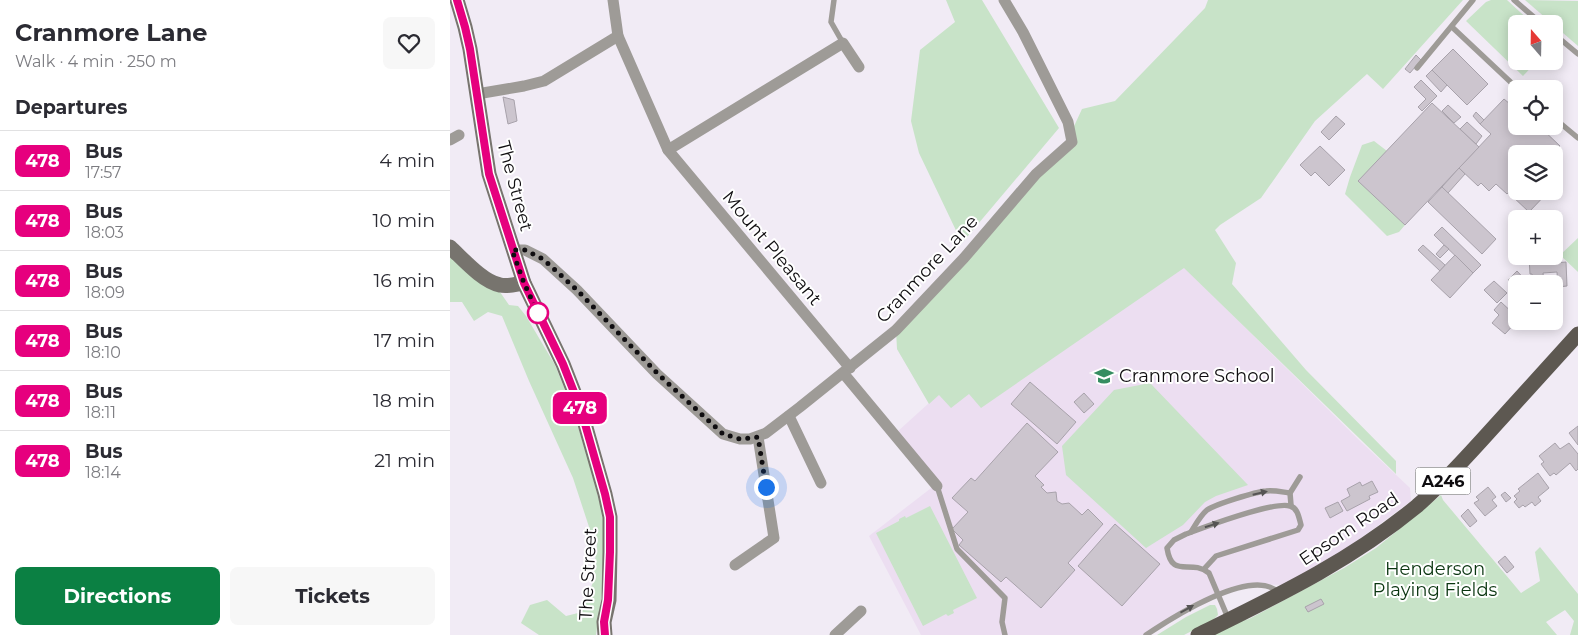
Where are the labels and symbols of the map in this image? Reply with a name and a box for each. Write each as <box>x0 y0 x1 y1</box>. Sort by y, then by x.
north arrow <box>1508 15 1562 70</box>
street label: The Street <box>492 138 538 234</box>
street label: Mount Pleasant <box>718 186 826 310</box>
street label: Cranmore Lane <box>871 210 983 327</box>
unlabelled marker <box>527 302 549 324</box>
school or university icon: Cranmore School <box>1093 365 1115 387</box>
place label: Cranmore School <box>1119 365 1275 387</box>
line badge: 478 <box>551 392 609 424</box>
road number: A246 <box>1416 468 1470 494</box>
your location <box>754 475 779 500</box>
one-way arrow <box>1253 488 1269 496</box>
street label: Epsom Road <box>1295 488 1403 570</box>
one-way arrow <box>1205 521 1220 529</box>
street label: The Street <box>575 527 601 621</box>
park label: Henderson Playing Fields <box>1373 558 1498 601</box>
one-way arrow <box>1180 605 1194 613</box>

